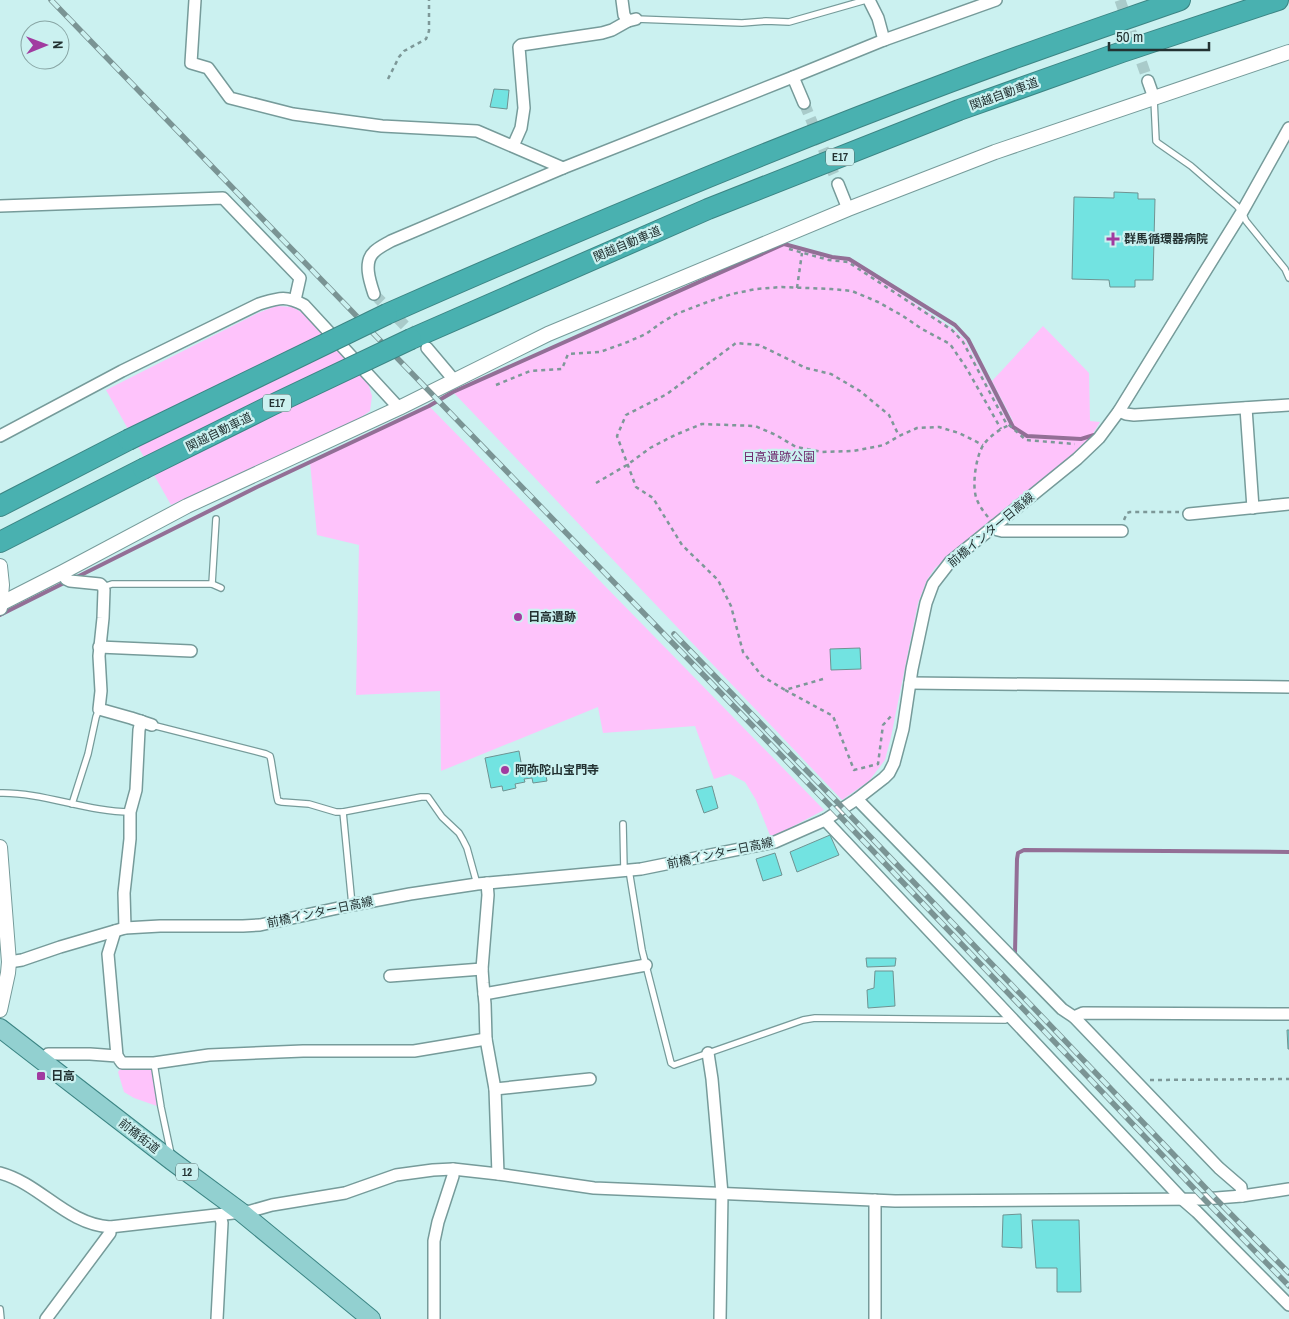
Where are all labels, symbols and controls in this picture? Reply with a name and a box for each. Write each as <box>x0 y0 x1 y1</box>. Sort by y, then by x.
north arrow <box>20 20 70 70</box>
scale bar <box>1109 20 1209 52</box>
text: 50 m <box>1116 26 1143 47</box>
text: N <box>49 40 67 49</box>
street label: 関越自動車道 <box>967 74 1041 114</box>
road number: E17 <box>826 148 854 166</box>
street label: 関越自動車道 <box>591 223 663 265</box>
place label: 群馬循環器病院 <box>1124 231 1208 247</box>
marker: 群馬循環器病院 <box>1106 232 1120 246</box>
road number: E17 <box>263 394 291 412</box>
street label: 関越自動車道 <box>183 409 255 455</box>
park label: 日高遺跡公園 <box>743 449 815 465</box>
street label: 前橋インター日高線 <box>944 489 1038 571</box>
place label: 日高遺跡 <box>528 609 576 625</box>
marker: 日高遺跡 <box>512 611 524 623</box>
place label: 阿弥陀山宝門寺 <box>515 762 599 778</box>
marker: 阿弥陀山宝門寺 <box>499 764 511 776</box>
street label: 前橋インター日高線 <box>666 834 774 872</box>
street label: 前橋インター日高線 <box>266 893 374 931</box>
place label: 日高 <box>51 1068 75 1084</box>
marker: 日高 <box>35 1070 47 1082</box>
street label: 前橋街道 <box>115 1115 163 1157</box>
road number: 12 <box>176 1164 198 1180</box>

